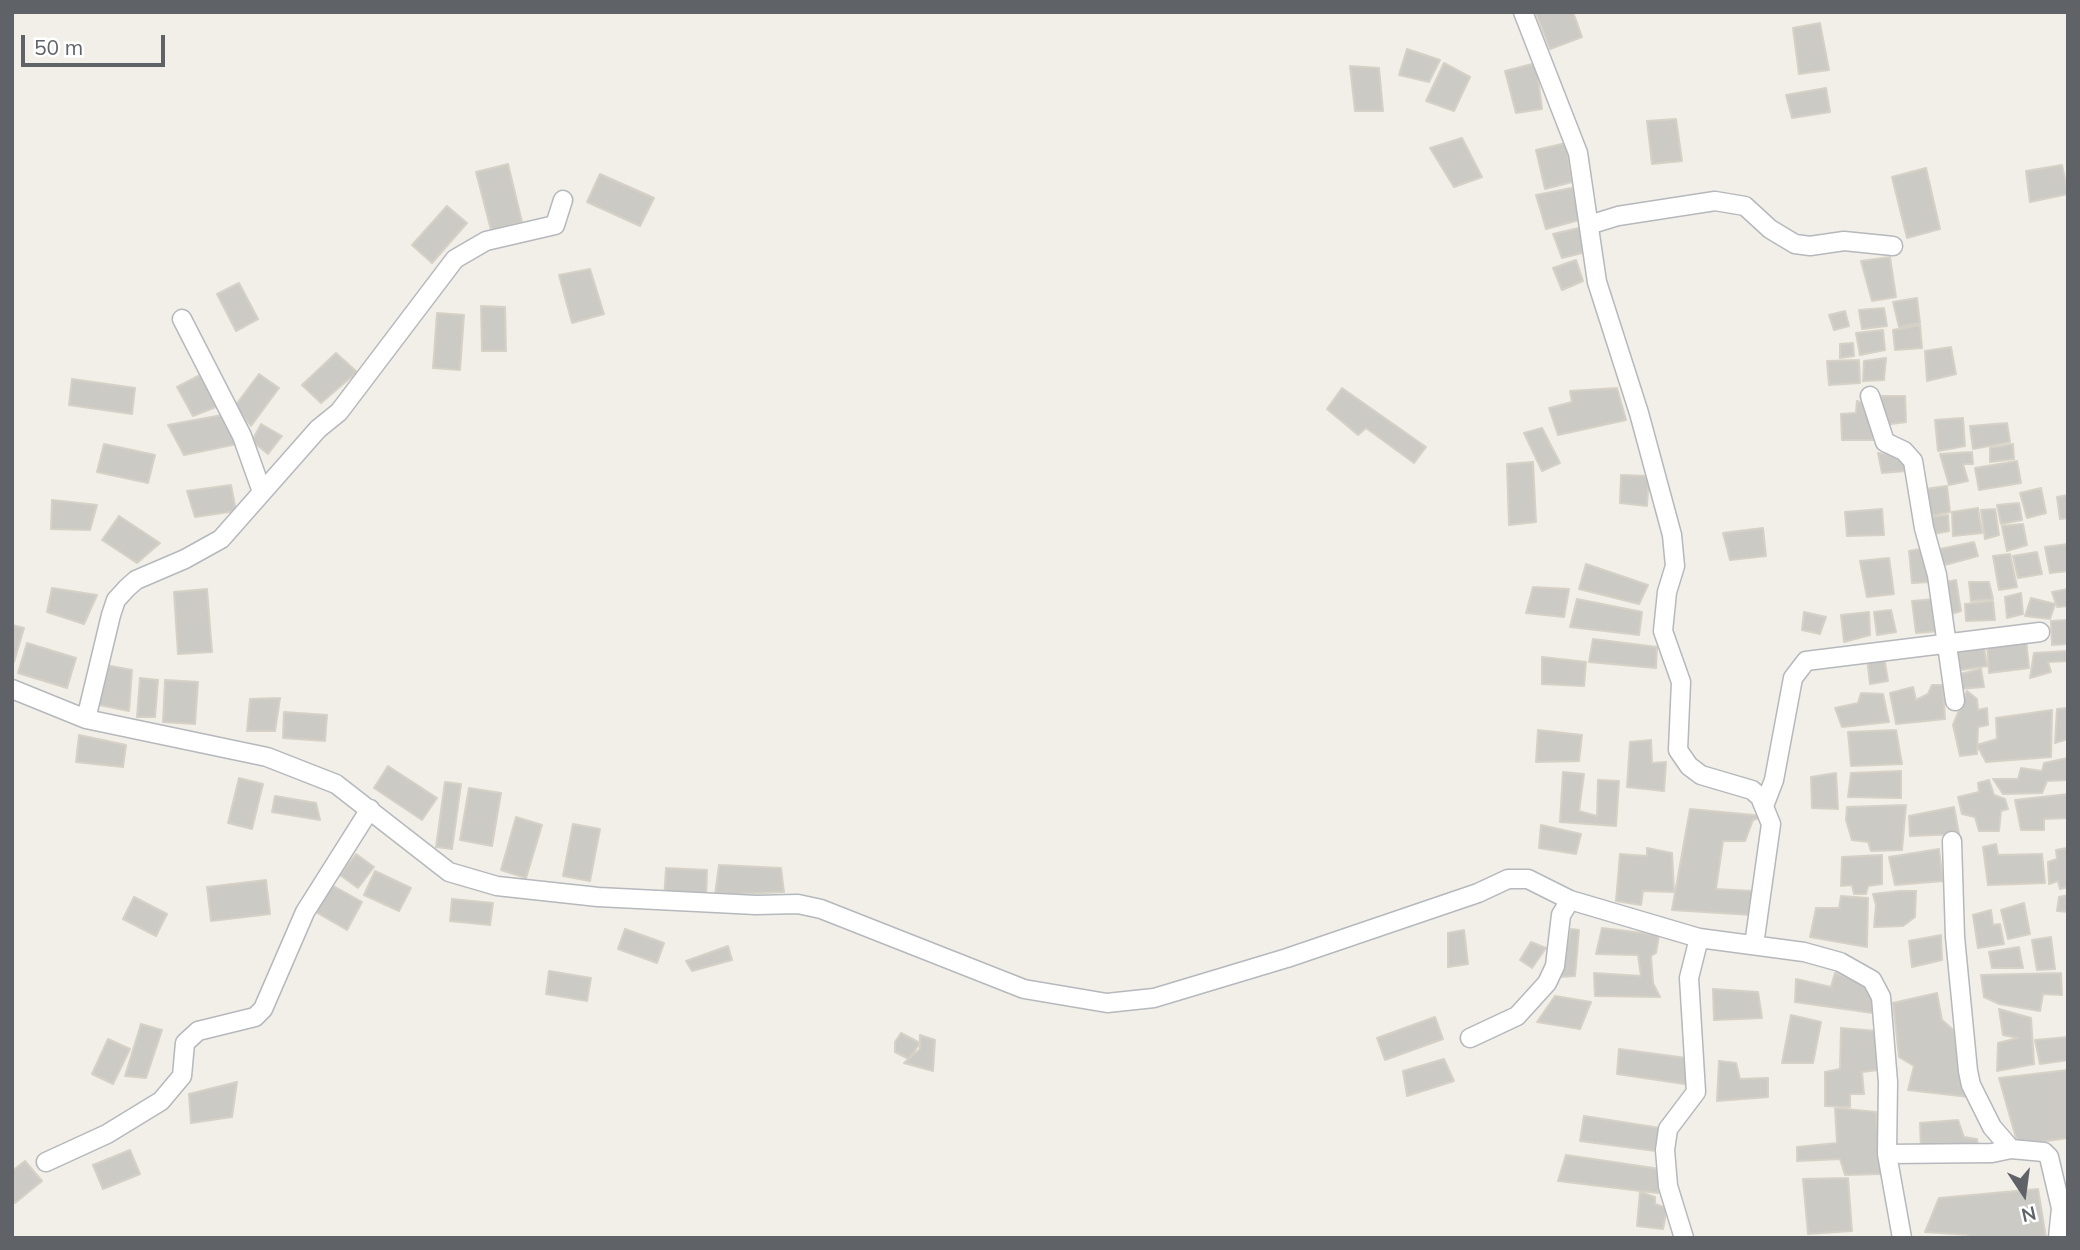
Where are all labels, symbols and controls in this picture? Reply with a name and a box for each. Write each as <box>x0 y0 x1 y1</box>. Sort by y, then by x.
scale bar <box>24 21 168 65</box>
text: 50 m <box>34 34 83 60</box>
north arrow <box>1989 1159 2059 1229</box>
text: N <box>2019 1201 2038 1228</box>

